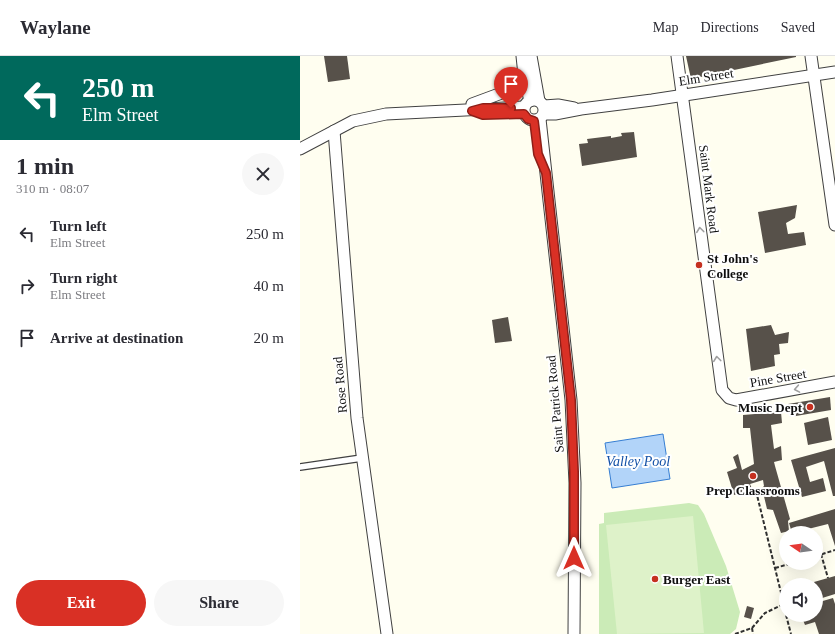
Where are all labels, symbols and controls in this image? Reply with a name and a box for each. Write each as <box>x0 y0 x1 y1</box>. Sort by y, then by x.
text: Waylane <box>20 17 91 38</box>
text: Map <box>653 20 678 35</box>
text: Directions <box>700 20 759 35</box>
text: Saved <box>781 20 815 35</box>
street label: Elm Street <box>678 65 735 89</box>
pin <box>494 67 528 108</box>
icon: left <box>16 72 68 124</box>
text: 250 m <box>82 72 154 103</box>
icon: arrive <box>500 73 522 95</box>
text: Elm Street <box>82 105 158 125</box>
street label: Saint Mark Road <box>696 144 722 234</box>
text: 1 min <box>16 153 74 179</box>
button: close <box>242 153 284 195</box>
text: 310 m · 08:07 <box>16 181 89 196</box>
text: Turn left <box>50 218 107 234</box>
icon: left <box>16 223 38 245</box>
text: 250 m <box>246 226 284 242</box>
one-way arrow <box>696 227 705 233</box>
text: Elm Street <box>50 235 105 250</box>
place label: St John's College <box>707 251 758 281</box>
marker: St John's College <box>694 260 704 270</box>
text: Turn right <box>50 270 117 286</box>
icon: right <box>16 275 38 297</box>
text: 40 m <box>254 278 284 294</box>
text: Elm Street <box>50 287 105 302</box>
icon: arrive <box>16 327 38 349</box>
text: Arrive at destination <box>50 330 183 346</box>
text: 20 m <box>254 330 284 346</box>
street label: Saint Patrick Road <box>543 354 567 453</box>
street label: Rose Road <box>330 356 350 414</box>
one-way arrow <box>713 356 722 362</box>
street label: Pine Street <box>749 366 808 390</box>
one-way arrow <box>794 384 800 393</box>
place label: Music Dept <box>738 400 803 415</box>
marker: Music Dept <box>805 402 815 412</box>
water label: Valley Pool <box>606 454 670 469</box>
marker: Prep Classrooms <box>748 471 758 481</box>
place label: Prep Classrooms <box>706 483 800 498</box>
north arrow <box>779 526 823 570</box>
map controls <box>779 526 823 622</box>
position arrow <box>553 537 595 579</box>
place label: Burger East <box>663 572 731 587</box>
marker: Burger East <box>650 574 660 584</box>
button: sound <box>779 578 823 622</box>
button: Exit <box>16 580 146 626</box>
button: Share <box>154 580 284 626</box>

